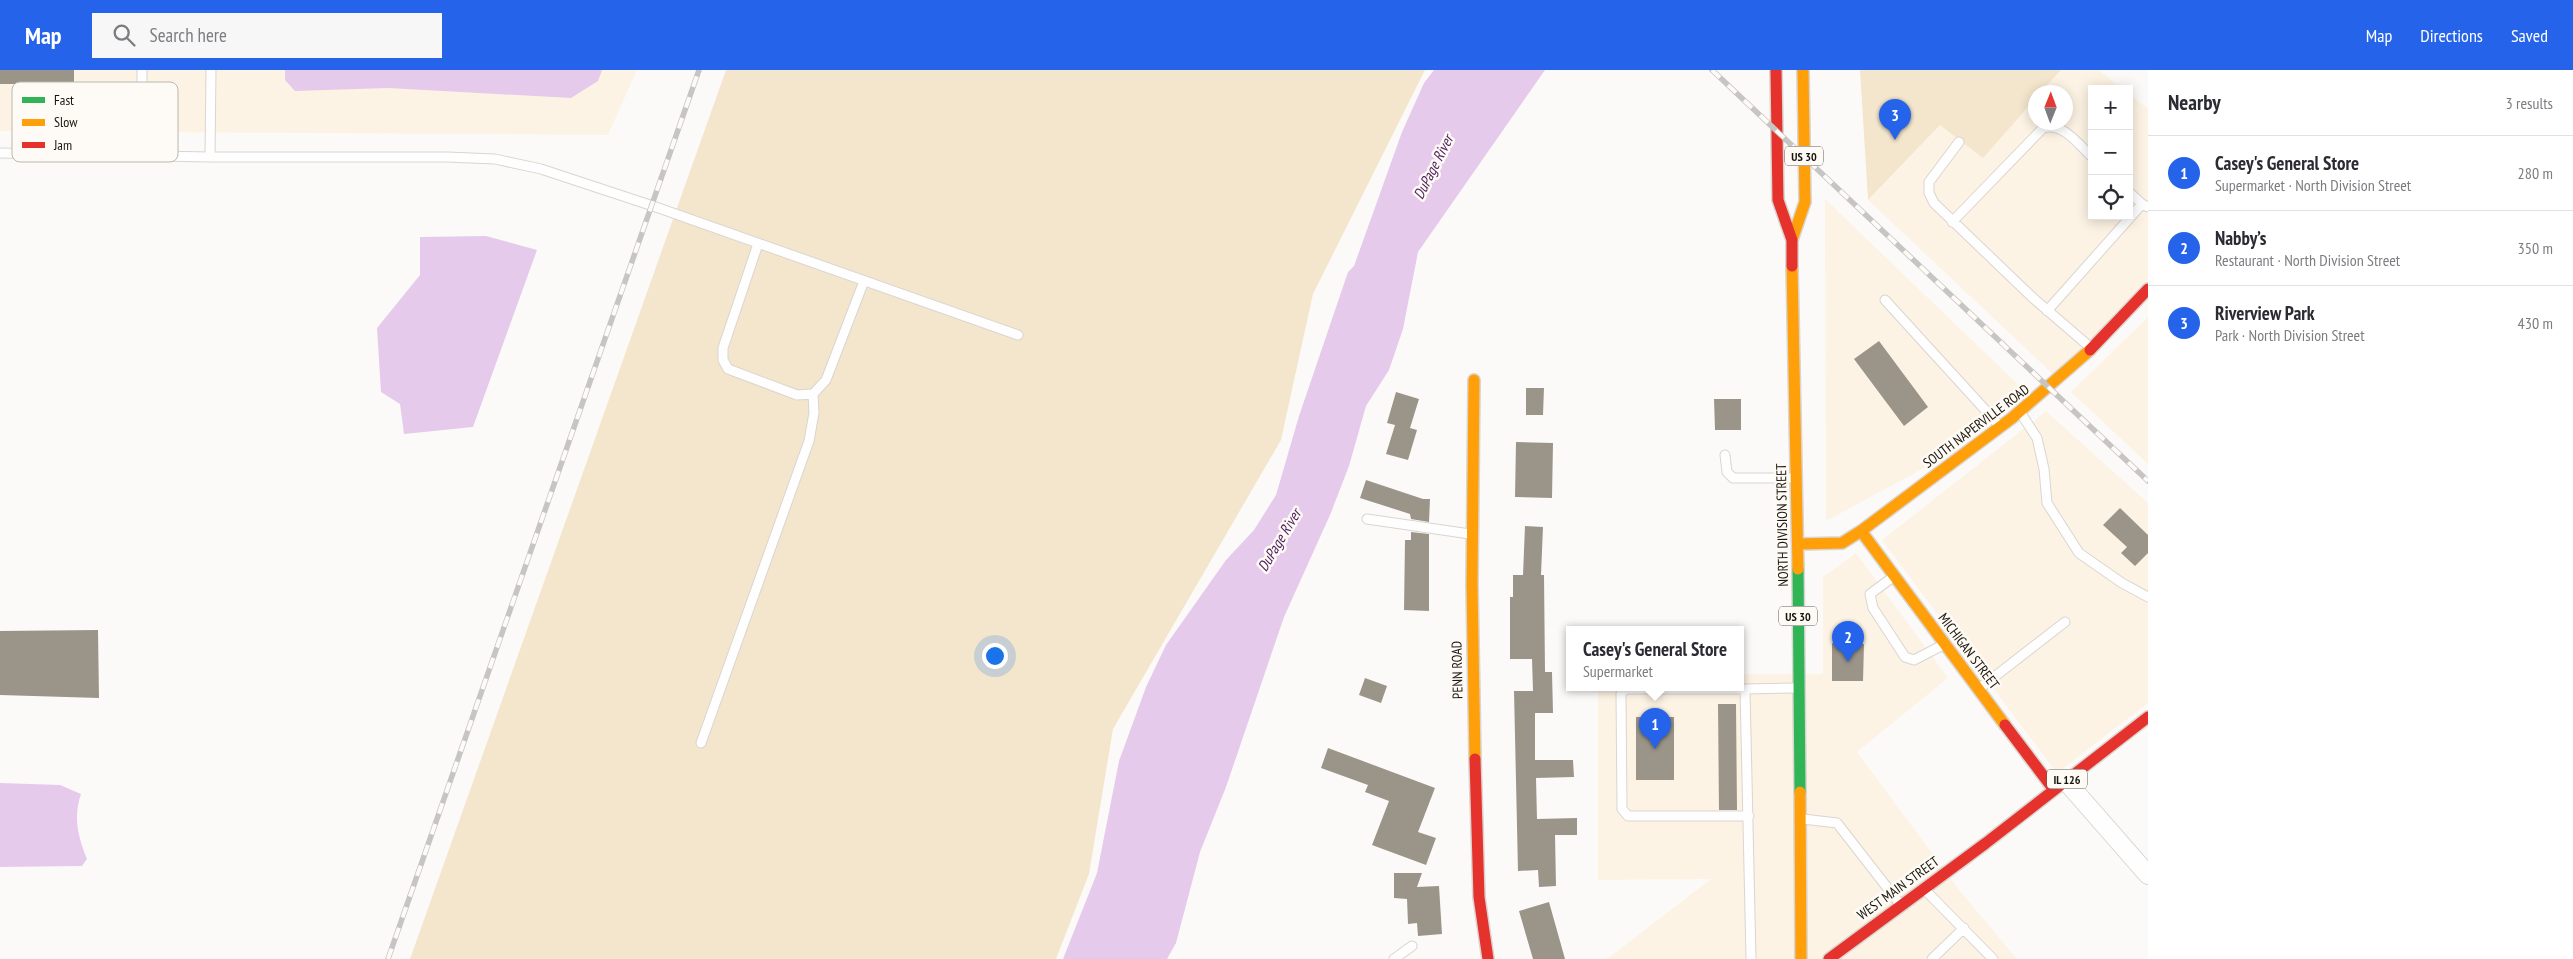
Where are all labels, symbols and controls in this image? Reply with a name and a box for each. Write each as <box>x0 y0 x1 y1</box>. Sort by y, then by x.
search box <box>92 13 442 58</box>
text: Map <box>25 20 62 51</box>
icon: search <box>110 21 138 49</box>
text: Search here <box>150 23 227 47</box>
text: Map <box>2366 24 2392 47</box>
text: Directions <box>2420 24 2483 47</box>
text: Saved <box>2511 24 2548 47</box>
legend <box>12 82 178 162</box>
north arrow <box>2028 85 2073 130</box>
map controls <box>2088 85 2133 220</box>
button: + <box>2088 85 2133 130</box>
text: Nearby <box>2168 89 2221 116</box>
text: Fast <box>54 91 74 109</box>
text: 3 results <box>2506 93 2553 113</box>
pin: 3 <box>1879 99 1911 140</box>
text: Slow <box>54 113 78 131</box>
water label: DuPage River <box>1409 130 1458 202</box>
button: − <box>2088 130 2133 175</box>
text: Jam <box>53 136 72 154</box>
road number: US 30 <box>1785 146 1823 165</box>
text: Casey's General Store <box>2215 151 2359 175</box>
text: 1 <box>2180 163 2188 183</box>
text: 280 m <box>2518 163 2553 183</box>
button: locate <box>2088 175 2133 220</box>
text: Supermarket · North Division Street <box>2215 175 2411 195</box>
text: Nabby’s <box>2215 226 2266 250</box>
text: 2 <box>2180 238 2188 258</box>
text: 350 m <box>2518 238 2553 258</box>
text: Restaurant · North Division Street <box>2215 250 2400 270</box>
text: Riverview Park <box>2215 301 2315 325</box>
text: 3 <box>2180 313 2188 333</box>
text: 430 m <box>2518 313 2553 333</box>
text: Park · North Division Street <box>2215 325 2365 345</box>
street label: SOUTH NAPERVILLE ROAD <box>1919 380 2033 472</box>
street label: NORTH DIVISION STREET <box>1772 463 1792 587</box>
water label: DuPage River <box>1253 504 1306 575</box>
road number: US 30 <box>1779 606 1817 626</box>
street label: MICHIGAN STREET <box>1935 609 2004 693</box>
pin: 2 <box>1832 621 1864 662</box>
popup <box>1566 626 1744 691</box>
text: Casey's General Store <box>1583 637 1727 661</box>
street label: PENN ROAD <box>1447 641 1467 699</box>
your location <box>982 643 1008 669</box>
text: Supermarket <box>1583 661 1653 681</box>
pin: 1 <box>1639 708 1671 749</box>
road number: IL 126 <box>2047 770 2087 789</box>
street label: WEST MAIN STREET <box>1854 852 1943 924</box>

